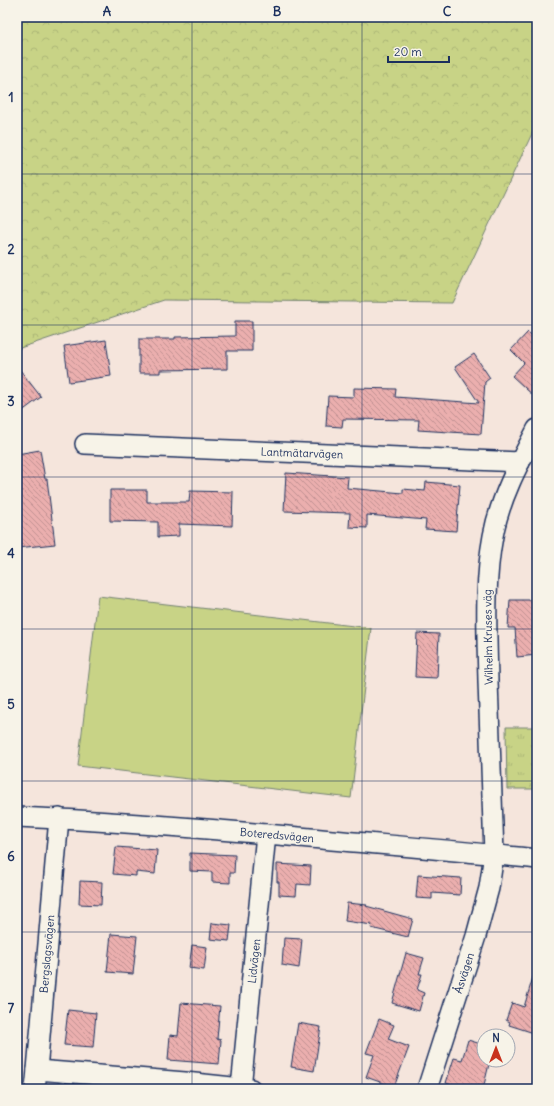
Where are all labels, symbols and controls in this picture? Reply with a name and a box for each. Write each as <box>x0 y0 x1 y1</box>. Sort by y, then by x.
text: A <box>103 3 112 20</box>
text: B <box>273 3 282 20</box>
text: C <box>443 3 452 20</box>
scale bar <box>388 38 449 64</box>
text: 20 m <box>394 44 422 59</box>
text: 1 <box>8 89 14 106</box>
text: 2 <box>7 241 15 258</box>
text: 3 <box>7 393 15 410</box>
street label: Lantmätarvägen <box>261 445 343 461</box>
text: 4 <box>7 545 15 562</box>
street label: Wilhelm Kruses väg <box>480 589 496 685</box>
text: 5 <box>7 696 15 713</box>
street label: Boteredsvägen <box>239 825 315 845</box>
text: 6 <box>7 848 15 865</box>
street label: Bergslagsvägen <box>37 914 57 994</box>
street label: Lidvägen <box>245 938 263 984</box>
street label: Åsvägen <box>450 951 477 995</box>
text: 7 <box>8 1000 15 1017</box>
north arrow <box>476 1028 516 1068</box>
text: N <box>492 1031 500 1045</box>

